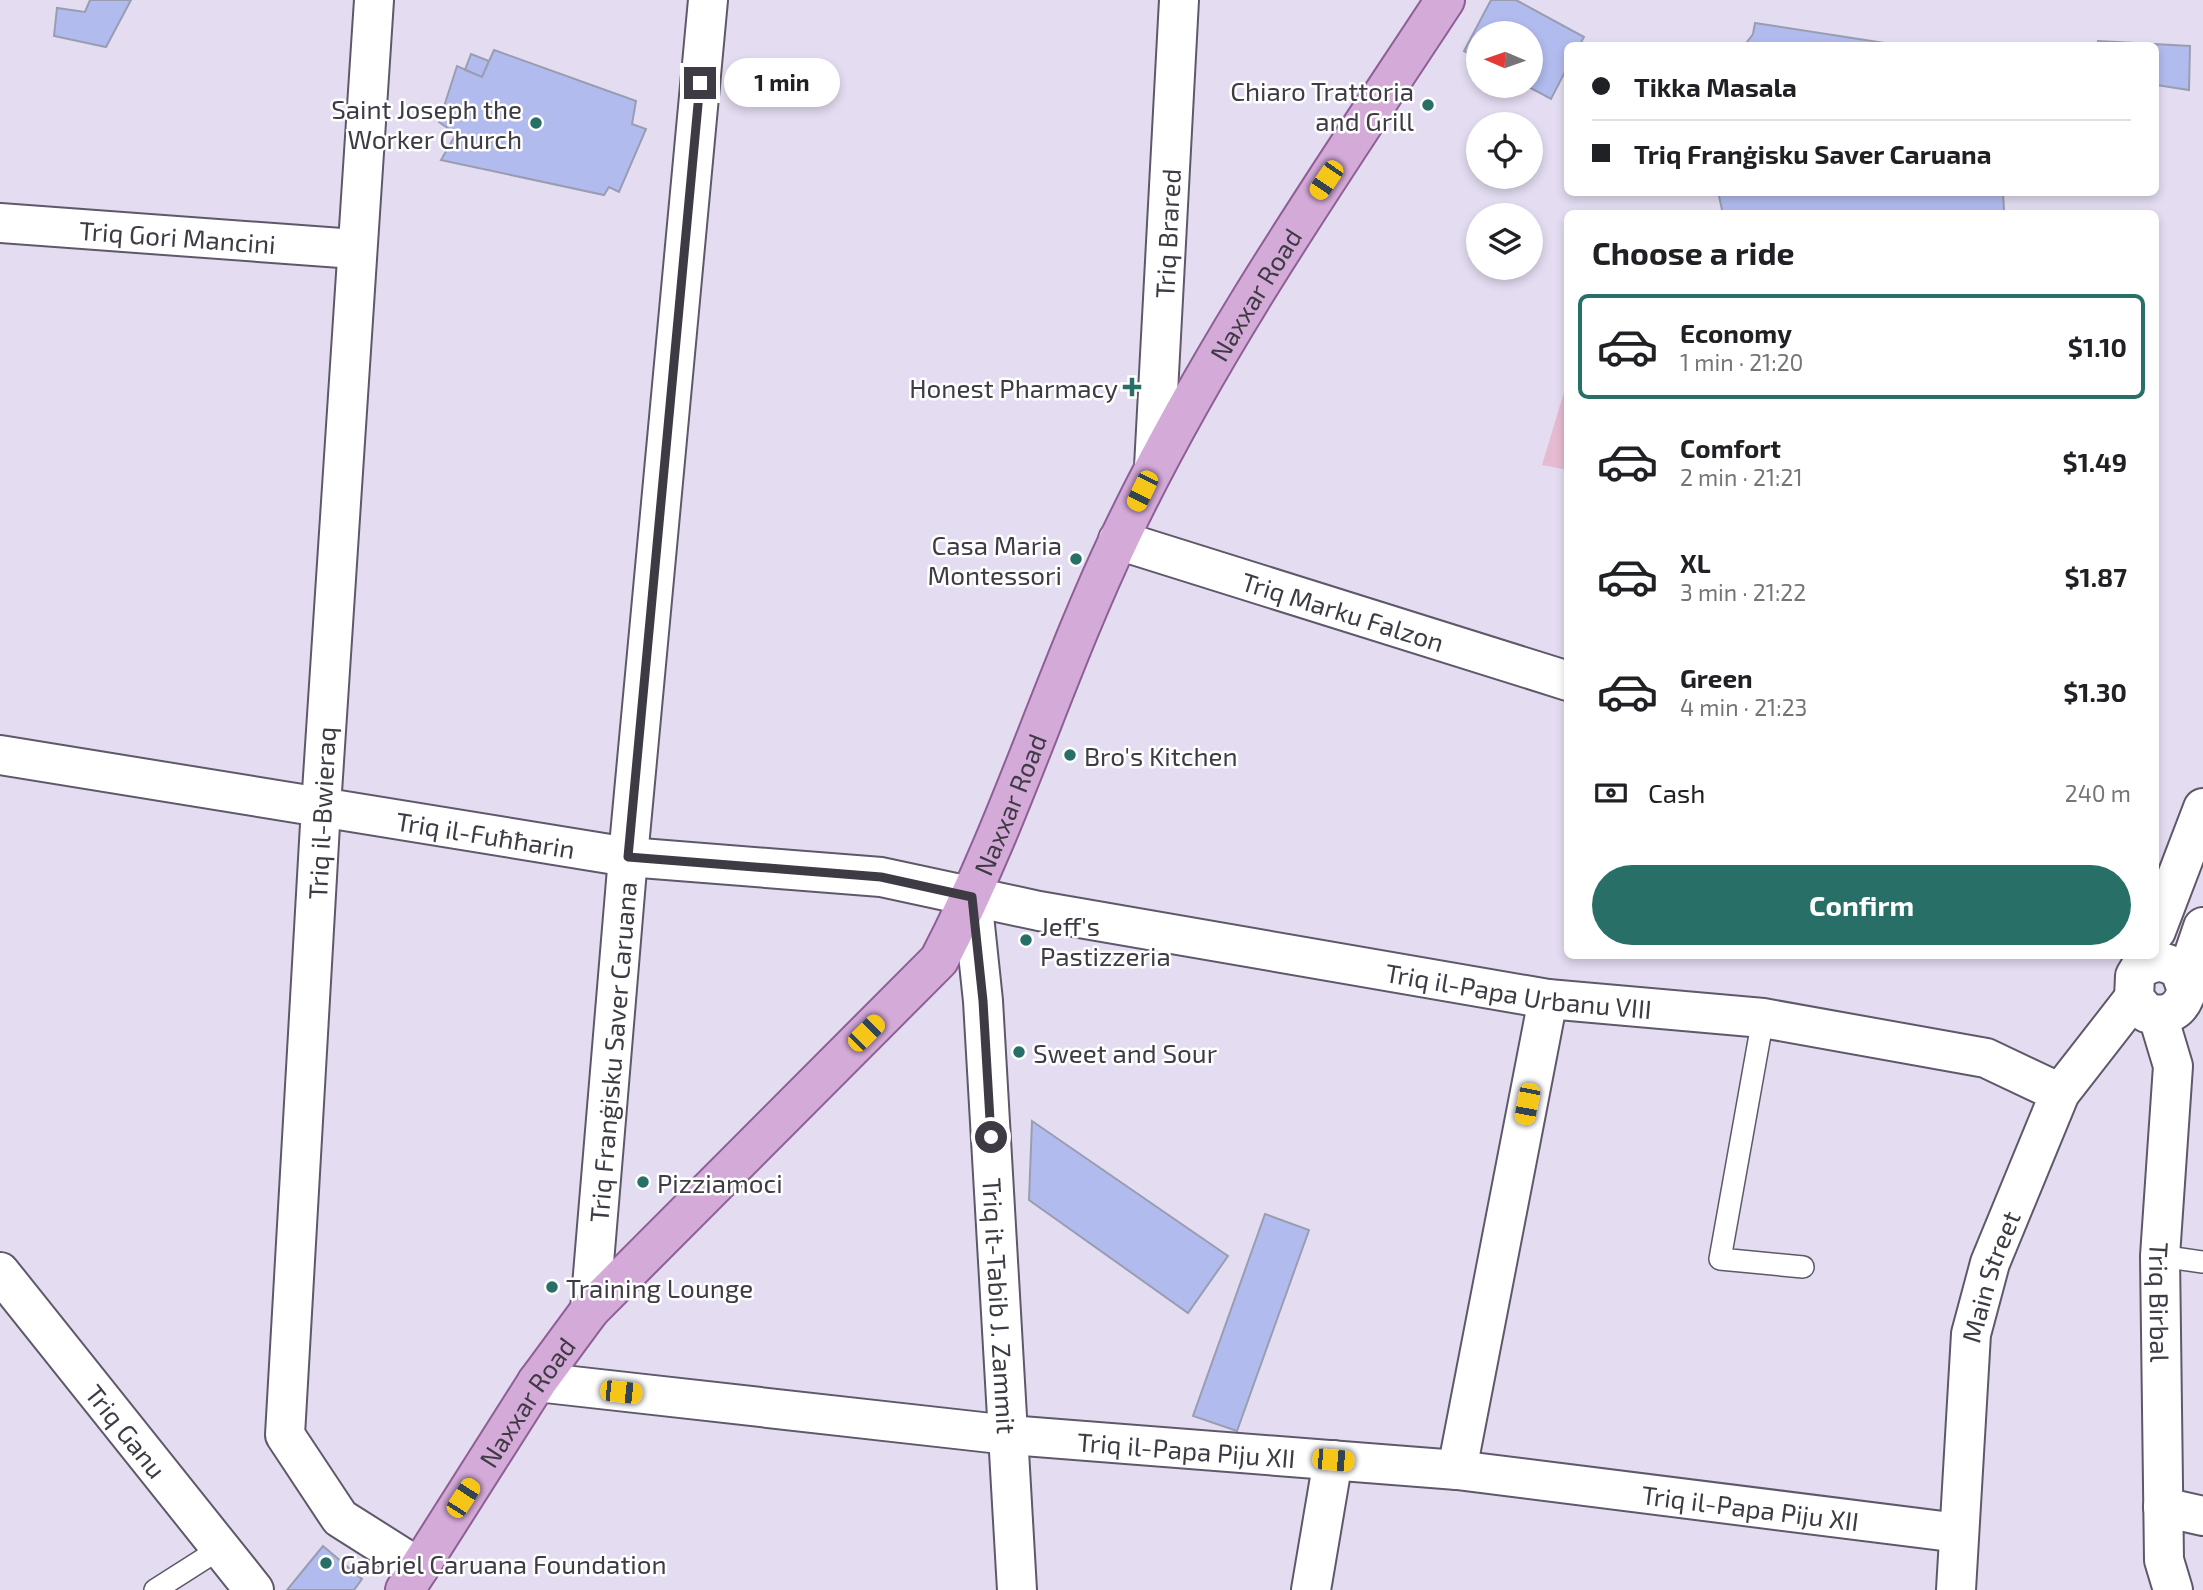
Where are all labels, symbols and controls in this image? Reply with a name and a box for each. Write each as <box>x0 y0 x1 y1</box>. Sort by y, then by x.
north arrow <box>1466 21 1544 98</box>
map controls <box>1466 21 1543 280</box>
callout: 1 min <box>724 58 840 108</box>
route end <box>684 67 716 99</box>
text: 1 min <box>754 68 810 96</box>
text: Tikka Masala <box>1634 71 1797 102</box>
place label: Chiaro Trattoria and Grill <box>1230 75 1414 136</box>
place label: Saint Joseph the Worker Church <box>331 93 522 154</box>
marker: Chiaro Trattoria and Grill <box>1420 97 1436 113</box>
button: locate <box>1466 112 1543 189</box>
marker: Saint Joseph the Worker Church <box>528 115 544 131</box>
text: Triq Franġisku Saver Caruana <box>1634 138 1991 169</box>
car <box>1306 157 1347 203</box>
street label: Triq Brared <box>1148 168 1185 299</box>
button: layers <box>1466 203 1543 280</box>
street label: Triq Gori Mancini <box>78 213 277 259</box>
street label: Naxxar Road <box>1202 222 1307 366</box>
text: Choose a ride <box>1592 233 1795 271</box>
icon: car <box>1596 315 1659 378</box>
text: Economy <box>1680 317 1792 348</box>
text: $1.10 <box>2068 331 2127 362</box>
text: 1 min · 21:20 <box>1680 348 1804 376</box>
place label: Honest Pharmacy <box>909 372 1118 403</box>
marker: Honest Pharmacy <box>1124 379 1140 395</box>
icon: car <box>1596 430 1659 493</box>
text: Comfort <box>1680 432 1781 463</box>
text: $1.49 <box>2063 446 2127 477</box>
text: 2 min · 21:21 <box>1680 463 1803 491</box>
car <box>1124 468 1161 514</box>
place label: Casa Maria Montessori <box>927 529 1062 590</box>
icon: car <box>1596 545 1659 608</box>
text: XL <box>1680 547 1711 578</box>
marker: Casa Maria Montessori <box>1068 551 1084 567</box>
text: $1.87 <box>2064 561 2127 592</box>
street label: Triq Marku Falzon <box>1238 564 1448 657</box>
text: 3 min · 21:22 <box>1680 578 1806 606</box>
icon: car <box>1596 660 1659 723</box>
text: Green <box>1680 662 1753 693</box>
text: $1.30 <box>2063 676 2127 707</box>
text: 4 min · 21:23 <box>1680 693 1807 721</box>
street label: Triq il-Bwieraq <box>301 726 341 900</box>
street label: Naxxar Road <box>966 729 1052 880</box>
place label: Bro's Kitchen <box>1084 740 1238 771</box>
marker: Bro's Kitchen <box>1062 747 1078 763</box>
icon: cash <box>1592 774 1630 812</box>
text: Cash <box>1648 777 1705 808</box>
text: 240 m <box>2065 779 2131 807</box>
street label: Triq il-Fuħħarin <box>394 804 577 864</box>
button: Confirm <box>1592 865 2131 945</box>
street label: Triq Franġisku Saver Caruana <box>582 880 641 1224</box>
place label: Jeff's Pastizzeria <box>1040 910 1171 971</box>
marker: Jeff's Pastizzeria <box>1018 932 1034 948</box>
street label: Triq il-Papa Urbanu VIII <box>1383 956 1653 1024</box>
car <box>844 1011 889 1055</box>
place label: Sweet and Sour <box>1033 1037 1217 1068</box>
marker: Sweet and Sour <box>1011 1044 1027 1060</box>
car <box>1513 1081 1542 1127</box>
route start <box>975 1121 1007 1153</box>
place label: Pizziamoci <box>657 1167 783 1198</box>
marker: Pizziamoci <box>635 1174 651 1190</box>
street label: Triq it-Tabib J. Zammit <box>978 1177 1023 1435</box>
street label: Main Street <box>1954 1206 2025 1346</box>
street label: Triq Birbal <box>2144 1241 2177 1363</box>
place label: Training Lounge <box>566 1272 753 1303</box>
marker: Training Lounge <box>544 1279 560 1295</box>
street label: Naxxar Road <box>472 1330 581 1473</box>
street label: Triq Ganu <box>80 1378 173 1484</box>
car <box>600 1379 643 1405</box>
street label: Triq il-Papa Piju XII <box>1076 1425 1297 1473</box>
car <box>1312 1448 1355 1472</box>
car <box>443 1475 484 1521</box>
street label: Triq il-Papa Piju XII <box>1640 1478 1861 1536</box>
place label: Gabriel Caruana Foundation <box>340 1548 667 1579</box>
marker: Gabriel Caruana Foundation <box>318 1555 334 1571</box>

